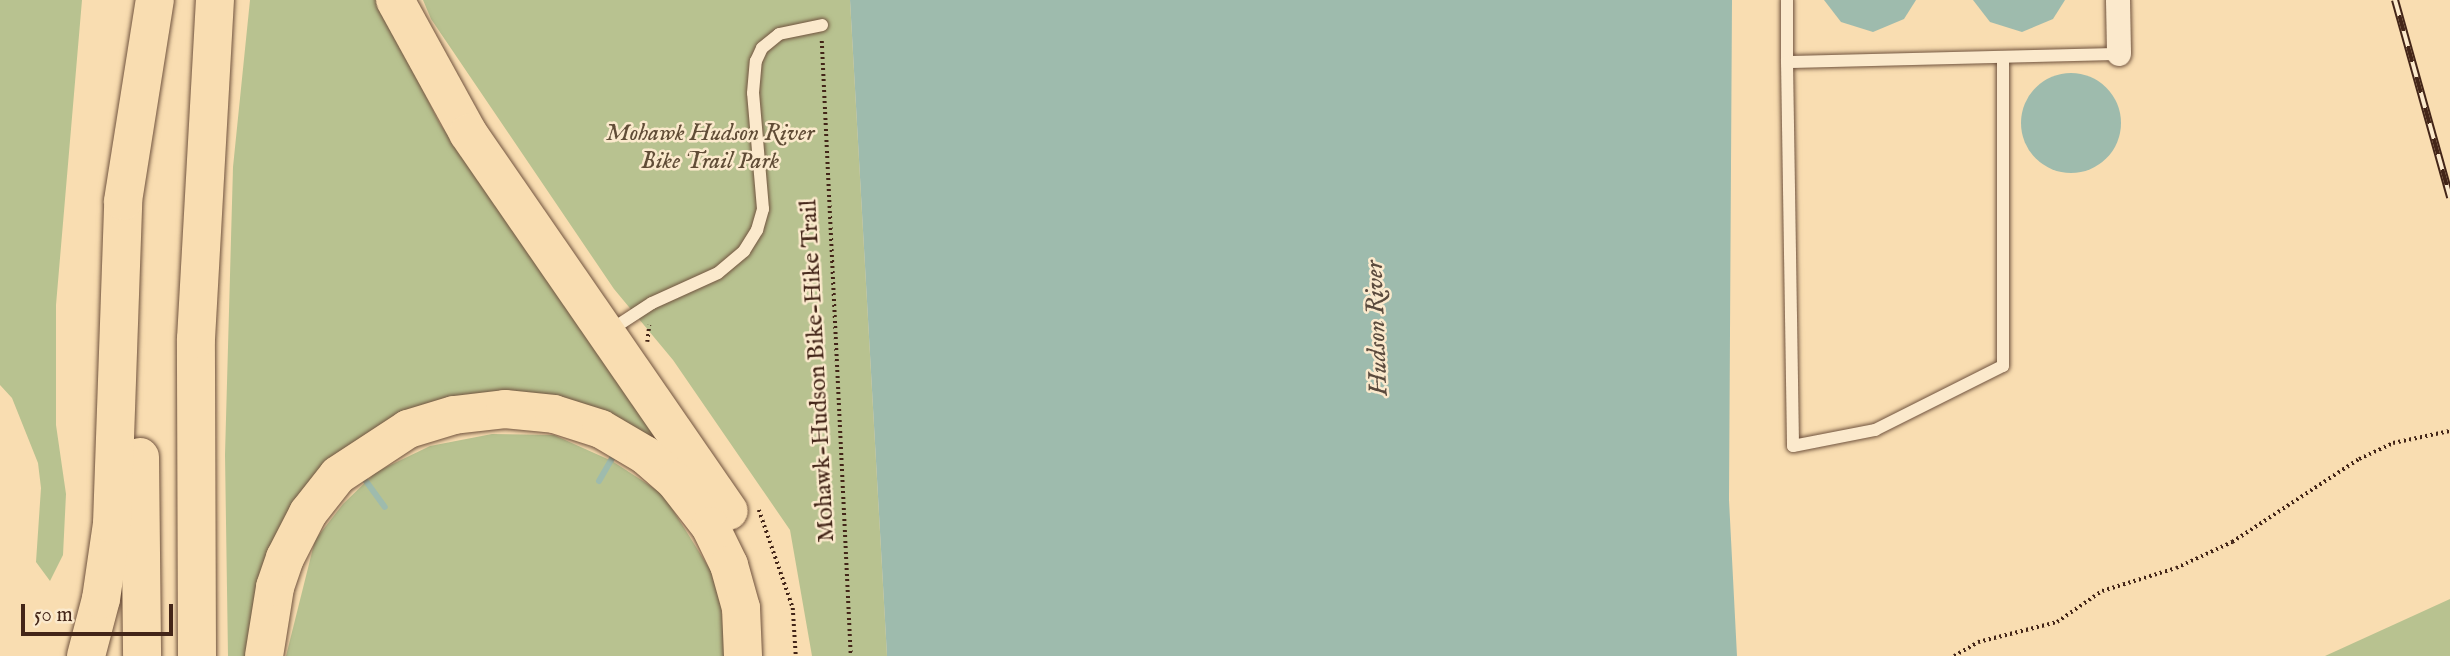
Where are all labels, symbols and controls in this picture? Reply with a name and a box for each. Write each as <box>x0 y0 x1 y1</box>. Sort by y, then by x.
park label: Mohawk Hudson River Bike Trail Park <box>606 120 814 176</box>
street label: Mohawk-Hudson Bike-Hike Trail <box>795 199 841 543</box>
water label: Hudson River <box>1359 260 1395 396</box>
scale bar <box>24 590 177 634</box>
text: 50 m <box>34 602 73 629</box>

